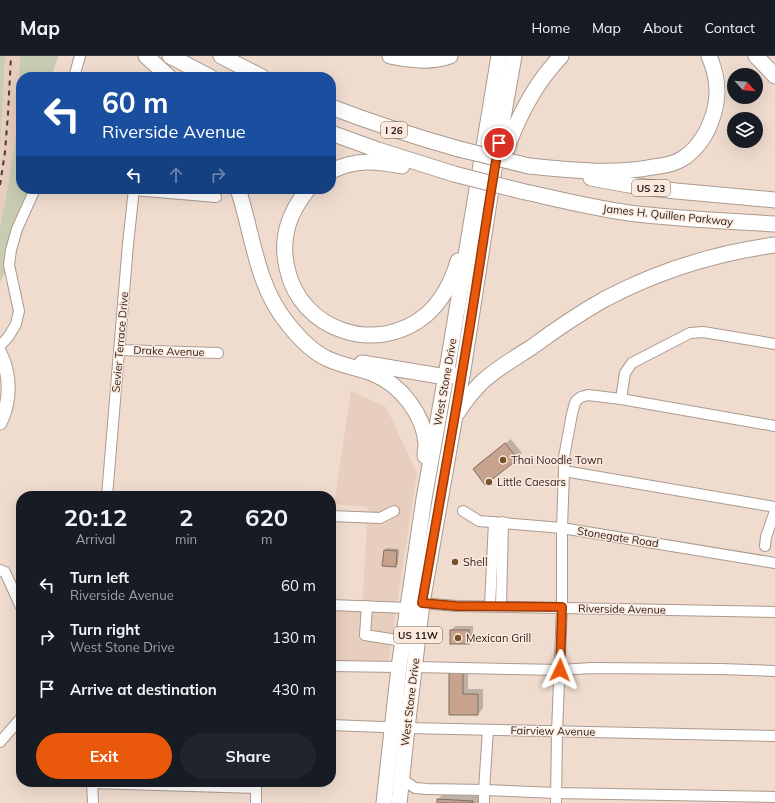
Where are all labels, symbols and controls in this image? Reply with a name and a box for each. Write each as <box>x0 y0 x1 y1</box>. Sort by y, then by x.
text: Map <box>20 16 60 40</box>
text: Home <box>531 19 570 37</box>
text: Map <box>592 19 621 37</box>
text: About <box>643 19 683 37</box>
text: Contact <box>705 19 755 37</box>
north arrow <box>727 68 763 104</box>
map controls <box>727 68 763 148</box>
text: 60 m <box>102 85 168 120</box>
icon: left <box>36 88 88 140</box>
button: layers <box>727 112 763 148</box>
text: Riverside Avenue <box>102 120 246 143</box>
road number: I 26 <box>381 122 407 138</box>
pin <box>482 126 516 160</box>
icon: arrive <box>488 132 510 154</box>
icon: left <box>123 164 145 186</box>
icon: ahead <box>165 164 187 186</box>
icon: right <box>207 164 229 186</box>
road number: US 23 <box>632 180 670 196</box>
street label: James H. Quillen Parkway <box>602 201 734 229</box>
street label: Sevier Terrace Drive <box>109 291 131 393</box>
street label: West Stone Drive <box>430 337 460 427</box>
street label: Drake Avenue <box>133 343 205 359</box>
place label: Thai Noodle Town <box>511 453 603 467</box>
marker: Thai Noodle Town <box>498 455 508 465</box>
place label: Little Caesars <box>497 475 566 489</box>
marker: Little Caesars <box>484 477 494 487</box>
text: 20:12 <box>64 502 127 532</box>
text: 2 <box>179 502 193 532</box>
text: 620 <box>245 502 288 532</box>
street label: Stonegate Road <box>576 524 660 550</box>
text: Arrival <box>76 531 115 547</box>
text: min <box>175 531 197 547</box>
text: m <box>261 531 272 547</box>
place label: Shell <box>463 555 488 569</box>
marker: Shell <box>450 557 460 567</box>
text: Turn left <box>70 568 129 587</box>
icon: left <box>36 574 58 596</box>
text: 60 m <box>281 576 316 595</box>
text: Riverside Avenue <box>70 587 174 603</box>
street label: Riverside Avenue <box>578 601 666 617</box>
text: Turn right <box>70 620 140 639</box>
icon: right <box>36 626 58 648</box>
road number: US 11W <box>394 627 442 643</box>
text: 130 m <box>272 628 316 647</box>
place label: Mexican Grill <box>466 631 531 645</box>
marker: Mexican Grill <box>453 633 463 643</box>
text: West Stone Drive <box>70 639 175 655</box>
position arrow <box>539 649 581 691</box>
street label: West Stone Drive <box>398 657 422 747</box>
icon: arrive <box>36 678 58 700</box>
text: Arrive at destination <box>70 680 217 699</box>
text: 430 m <box>272 680 316 699</box>
street label: Fairview Avenue <box>511 723 595 739</box>
button: Exit <box>36 733 172 779</box>
button: Share <box>180 733 316 779</box>

